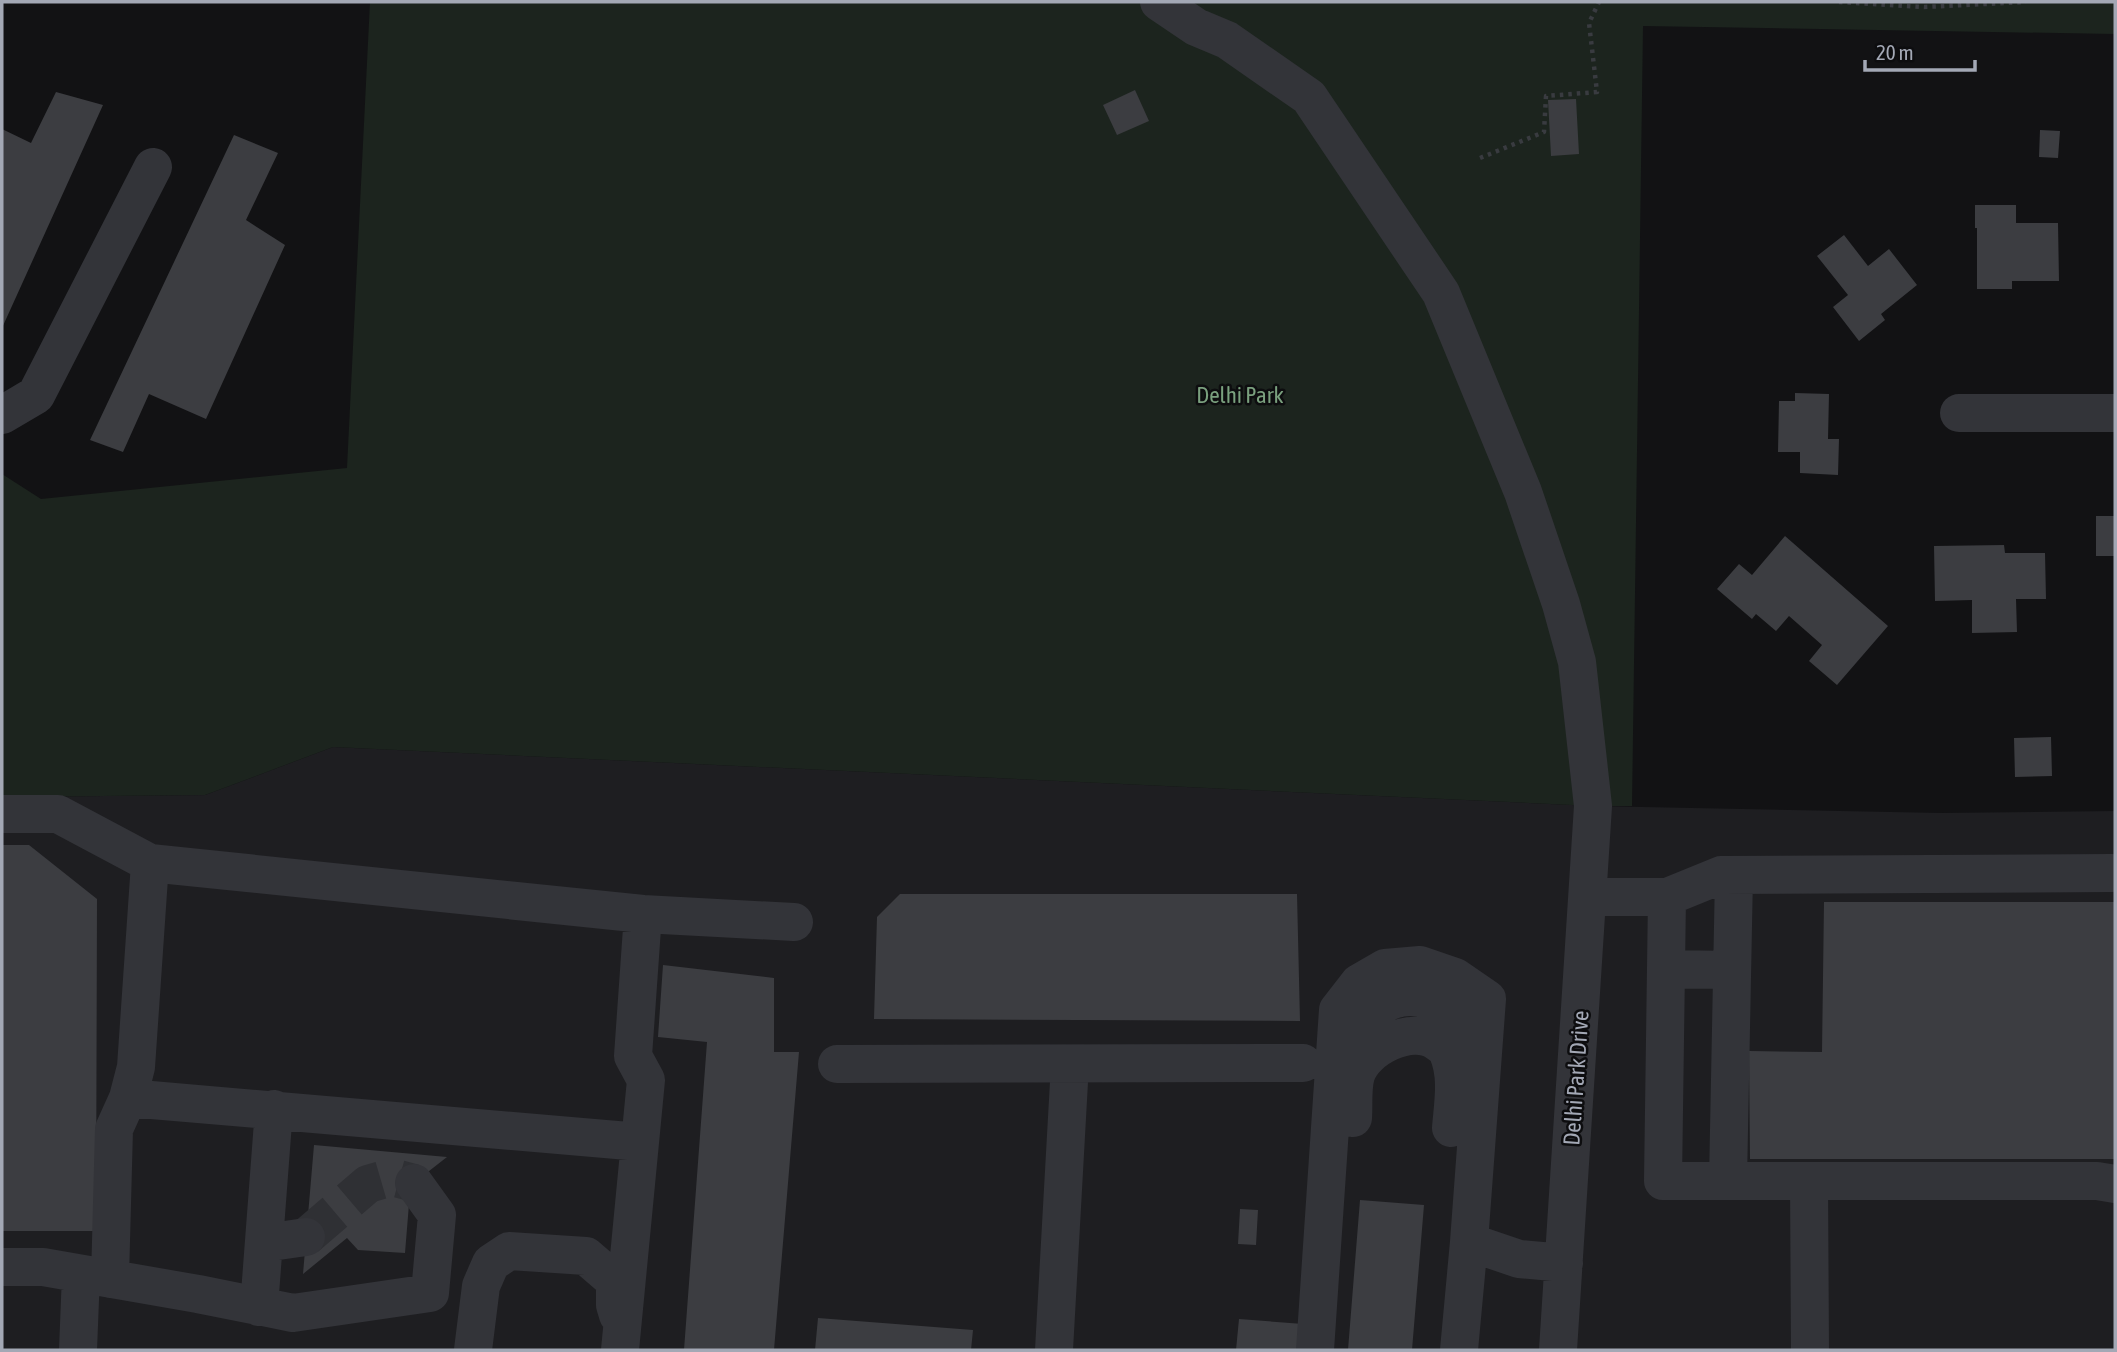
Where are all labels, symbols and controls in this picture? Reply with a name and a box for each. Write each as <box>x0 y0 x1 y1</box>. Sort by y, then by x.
scale bar <box>1865 28 1975 72</box>
text: 20 m <box>1876 40 1914 64</box>
park label: Delhi Park <box>1196 382 1284 408</box>
street label: Delhi Park Drive <box>1558 1010 1594 1146</box>

